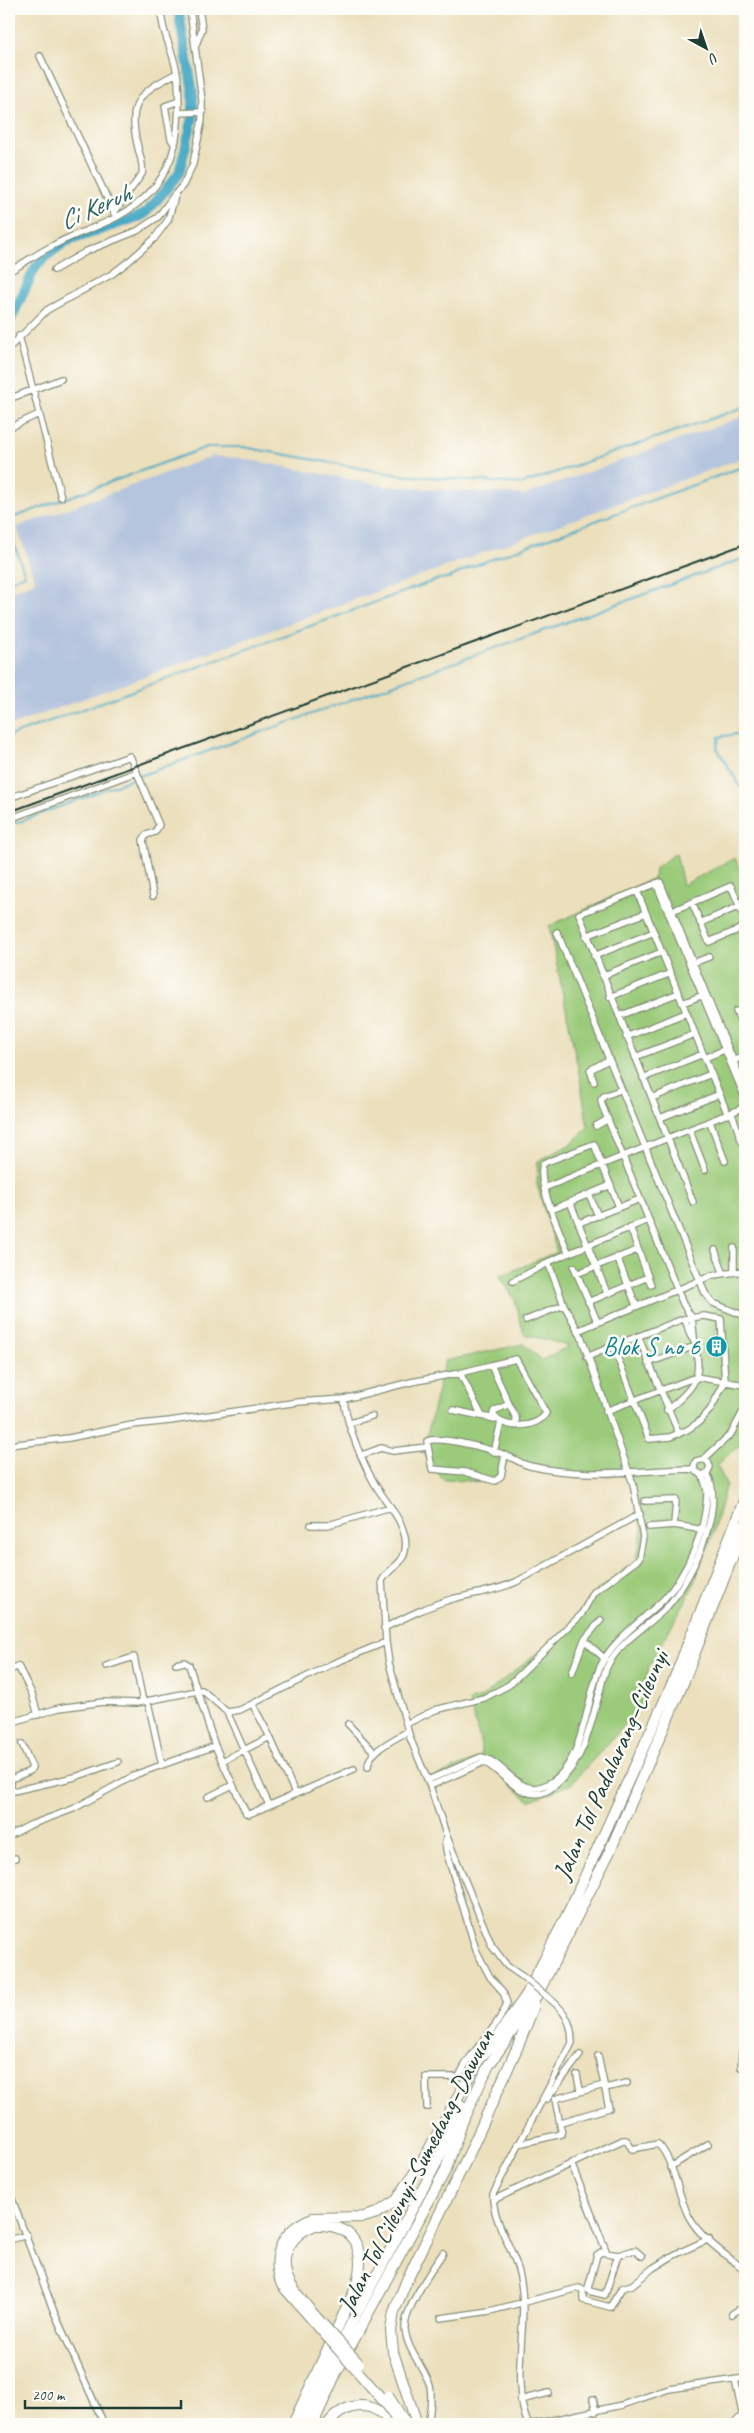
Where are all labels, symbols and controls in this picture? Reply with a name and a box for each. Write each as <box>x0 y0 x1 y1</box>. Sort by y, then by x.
north arrow <box>682 22 732 72</box>
text: U <box>703 49 722 68</box>
water label: Ci Keruh <box>54 176 138 237</box>
place label: Blok S no 6 <box>603 1331 701 1363</box>
building icon: Blok S no 6 <box>704 1335 728 1359</box>
street label: Jalan Tol Padalarang–Cileunyi <box>545 1642 677 1886</box>
street label: Jalan Tol Cileunyi–Sumedang–Dawuan <box>330 2023 502 2320</box>
scale bar <box>25 2378 181 2410</box>
text: 200 m <box>32 2386 66 2405</box>

